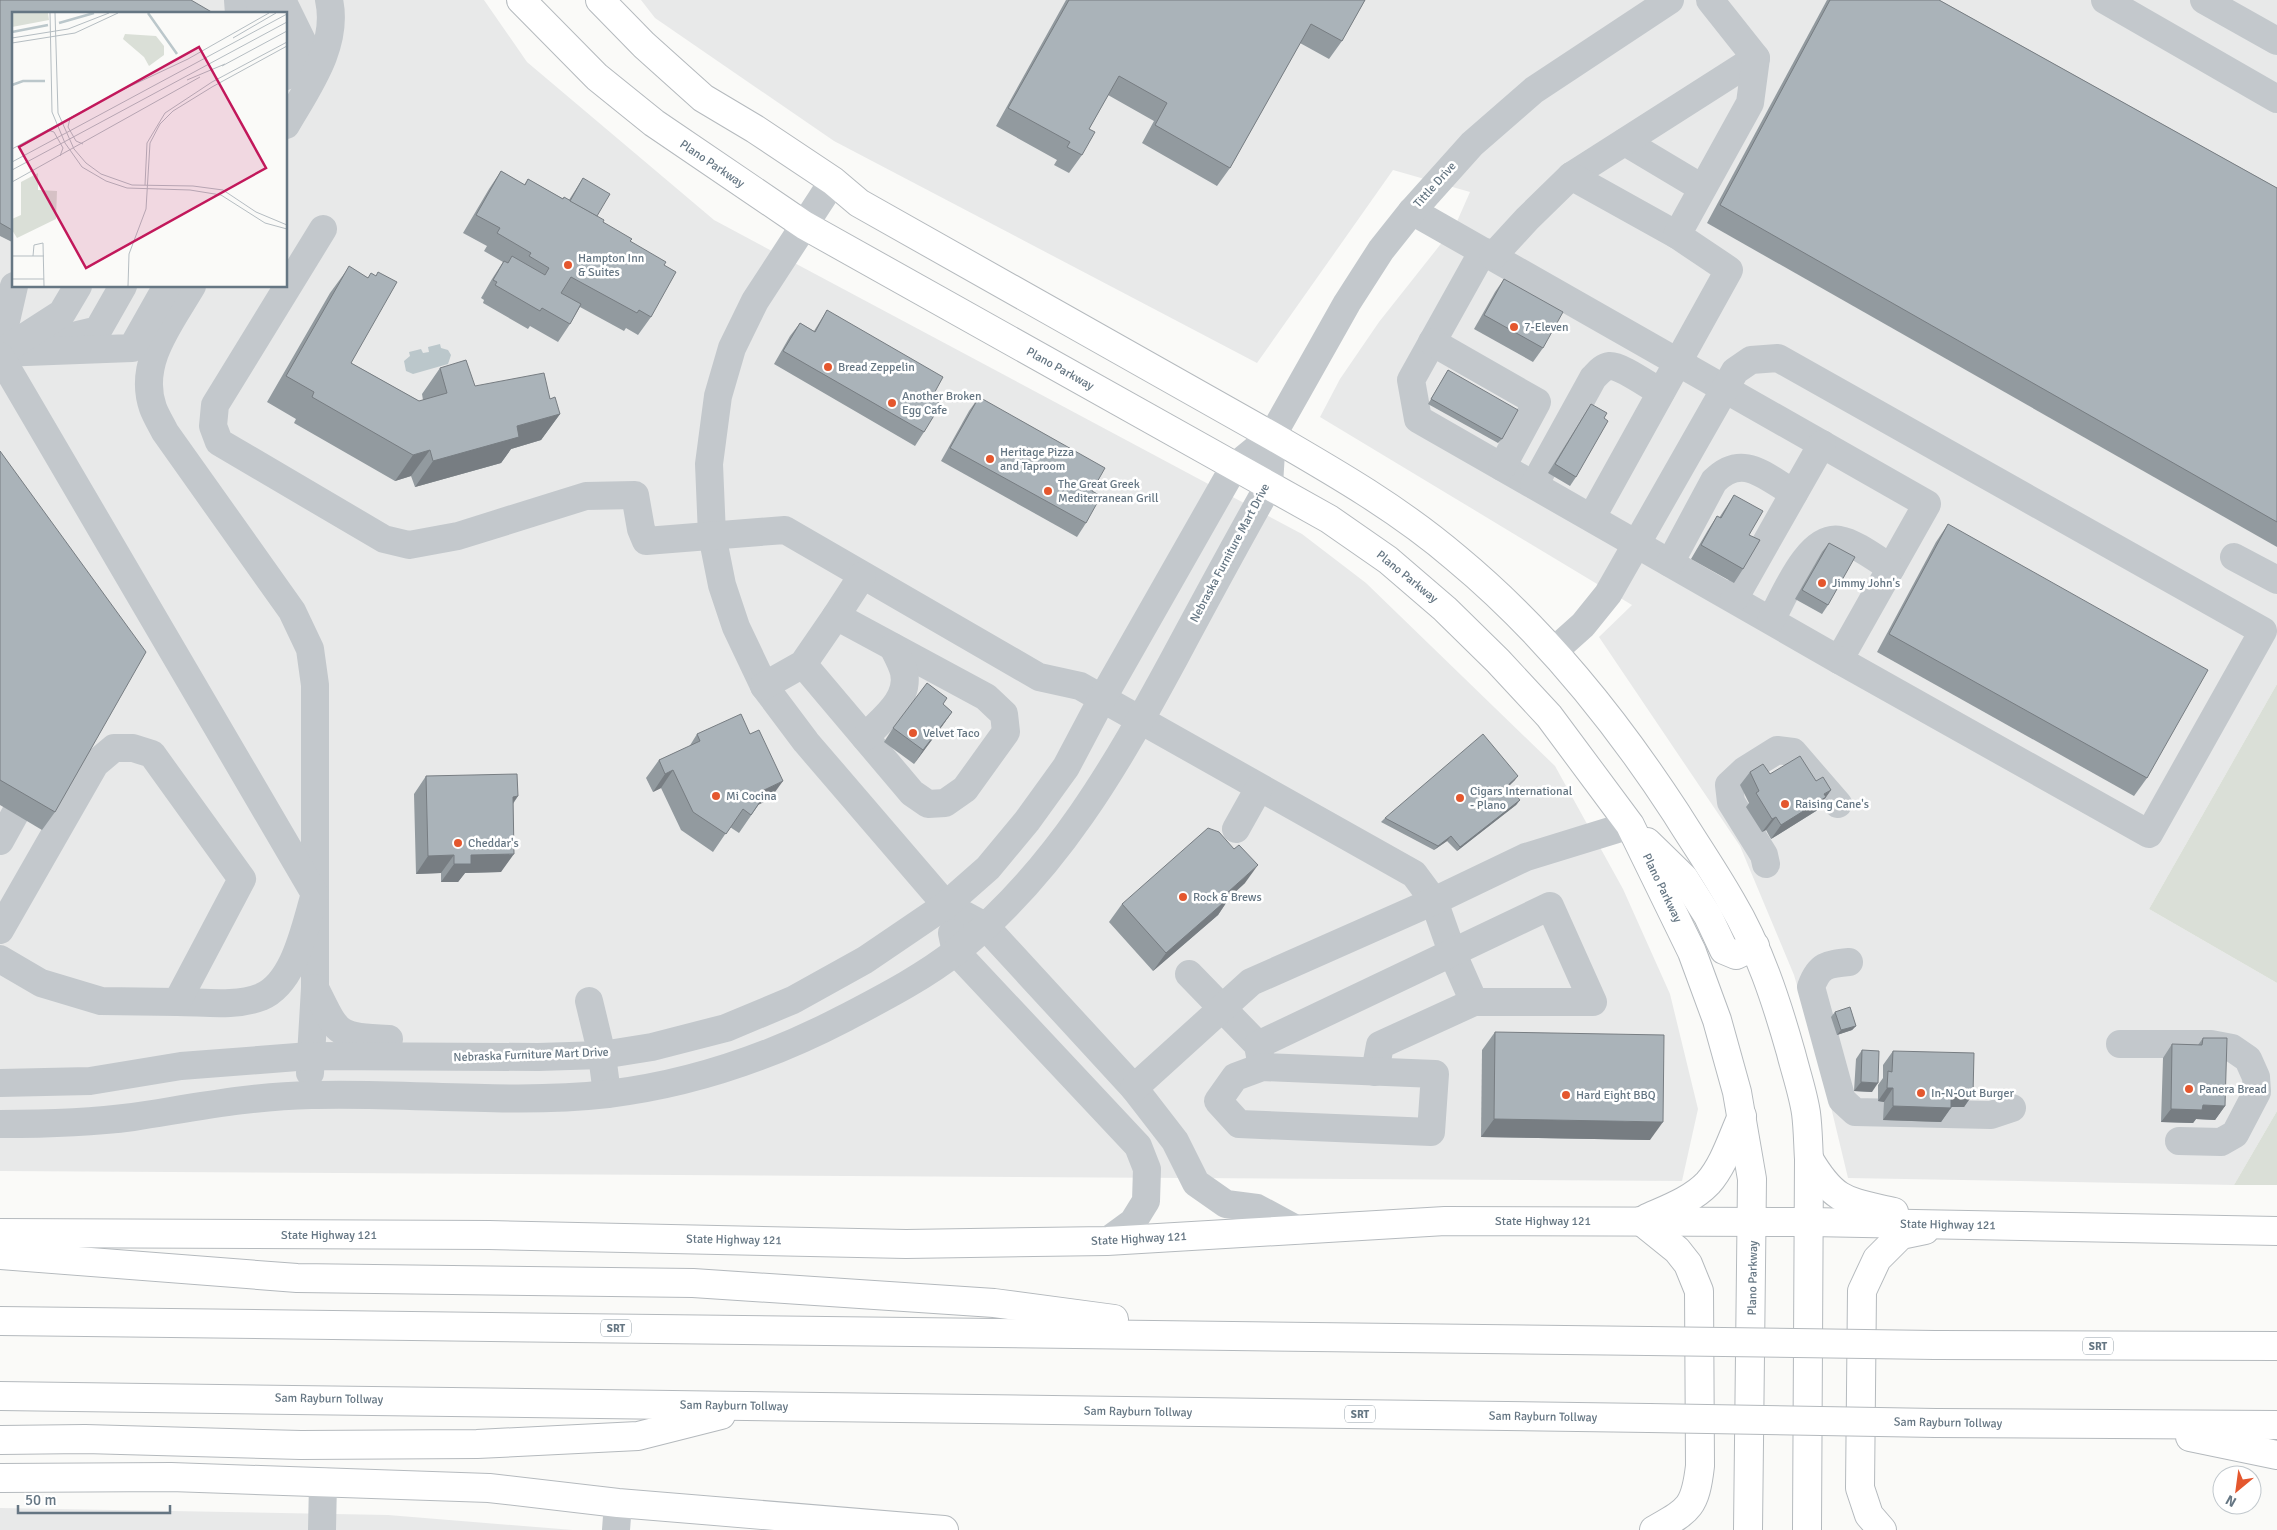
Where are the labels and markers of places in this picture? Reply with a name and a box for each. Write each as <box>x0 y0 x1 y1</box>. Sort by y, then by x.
place label: Hampton Inn & Suites <box>578 251 644 280</box>
marker: Hampton Inn & Suites <box>562 259 574 271</box>
place label: 7-Eleven <box>1524 320 1569 335</box>
marker: 7-Eleven <box>1508 321 1520 333</box>
place label: Bread Zeppelin <box>838 360 915 375</box>
marker: Bread Zeppelin <box>822 361 834 373</box>
place label: Another Broken Egg Cafe <box>902 389 982 418</box>
marker: Another Broken Egg Cafe <box>886 397 898 409</box>
place label: Heritage Pizza and Taproom <box>1000 445 1074 474</box>
marker: Heritage Pizza and Taproom <box>984 453 996 465</box>
place label: The Great Greek Mediterranean Grill <box>1058 477 1159 506</box>
marker: The Great Greek Mediterranean Grill <box>1042 485 1054 497</box>
place label: Jimmy John's <box>1832 576 1900 591</box>
marker: Jimmy John's <box>1816 577 1828 589</box>
place label: Velvet Taco <box>923 726 980 741</box>
marker: Velvet Taco <box>907 727 919 739</box>
place label: Cigars International - Plano <box>1470 784 1573 813</box>
place label: Mi Cocina <box>726 789 777 804</box>
marker: Mi Cocina <box>710 790 722 802</box>
marker: Cigars International - Plano <box>1454 792 1466 804</box>
place label: Raising Cane's <box>1795 797 1869 812</box>
marker: Raising Cane's <box>1779 798 1791 810</box>
place label: Cheddar's <box>468 836 519 851</box>
marker: Cheddar's <box>452 837 464 849</box>
place label: Rock & Brews <box>1193 890 1262 905</box>
marker: Rock & Brews <box>1177 891 1189 903</box>
place label: Panera Bread <box>2199 1082 2267 1097</box>
marker: Panera Bread <box>2183 1083 2195 1095</box>
place label: In-N-Out Burger <box>1931 1086 2014 1101</box>
marker: In-N-Out Burger <box>1915 1087 1927 1099</box>
place label: Hard Eight BBQ <box>1576 1088 1656 1103</box>
marker: Hard Eight BBQ <box>1560 1089 1572 1101</box>

